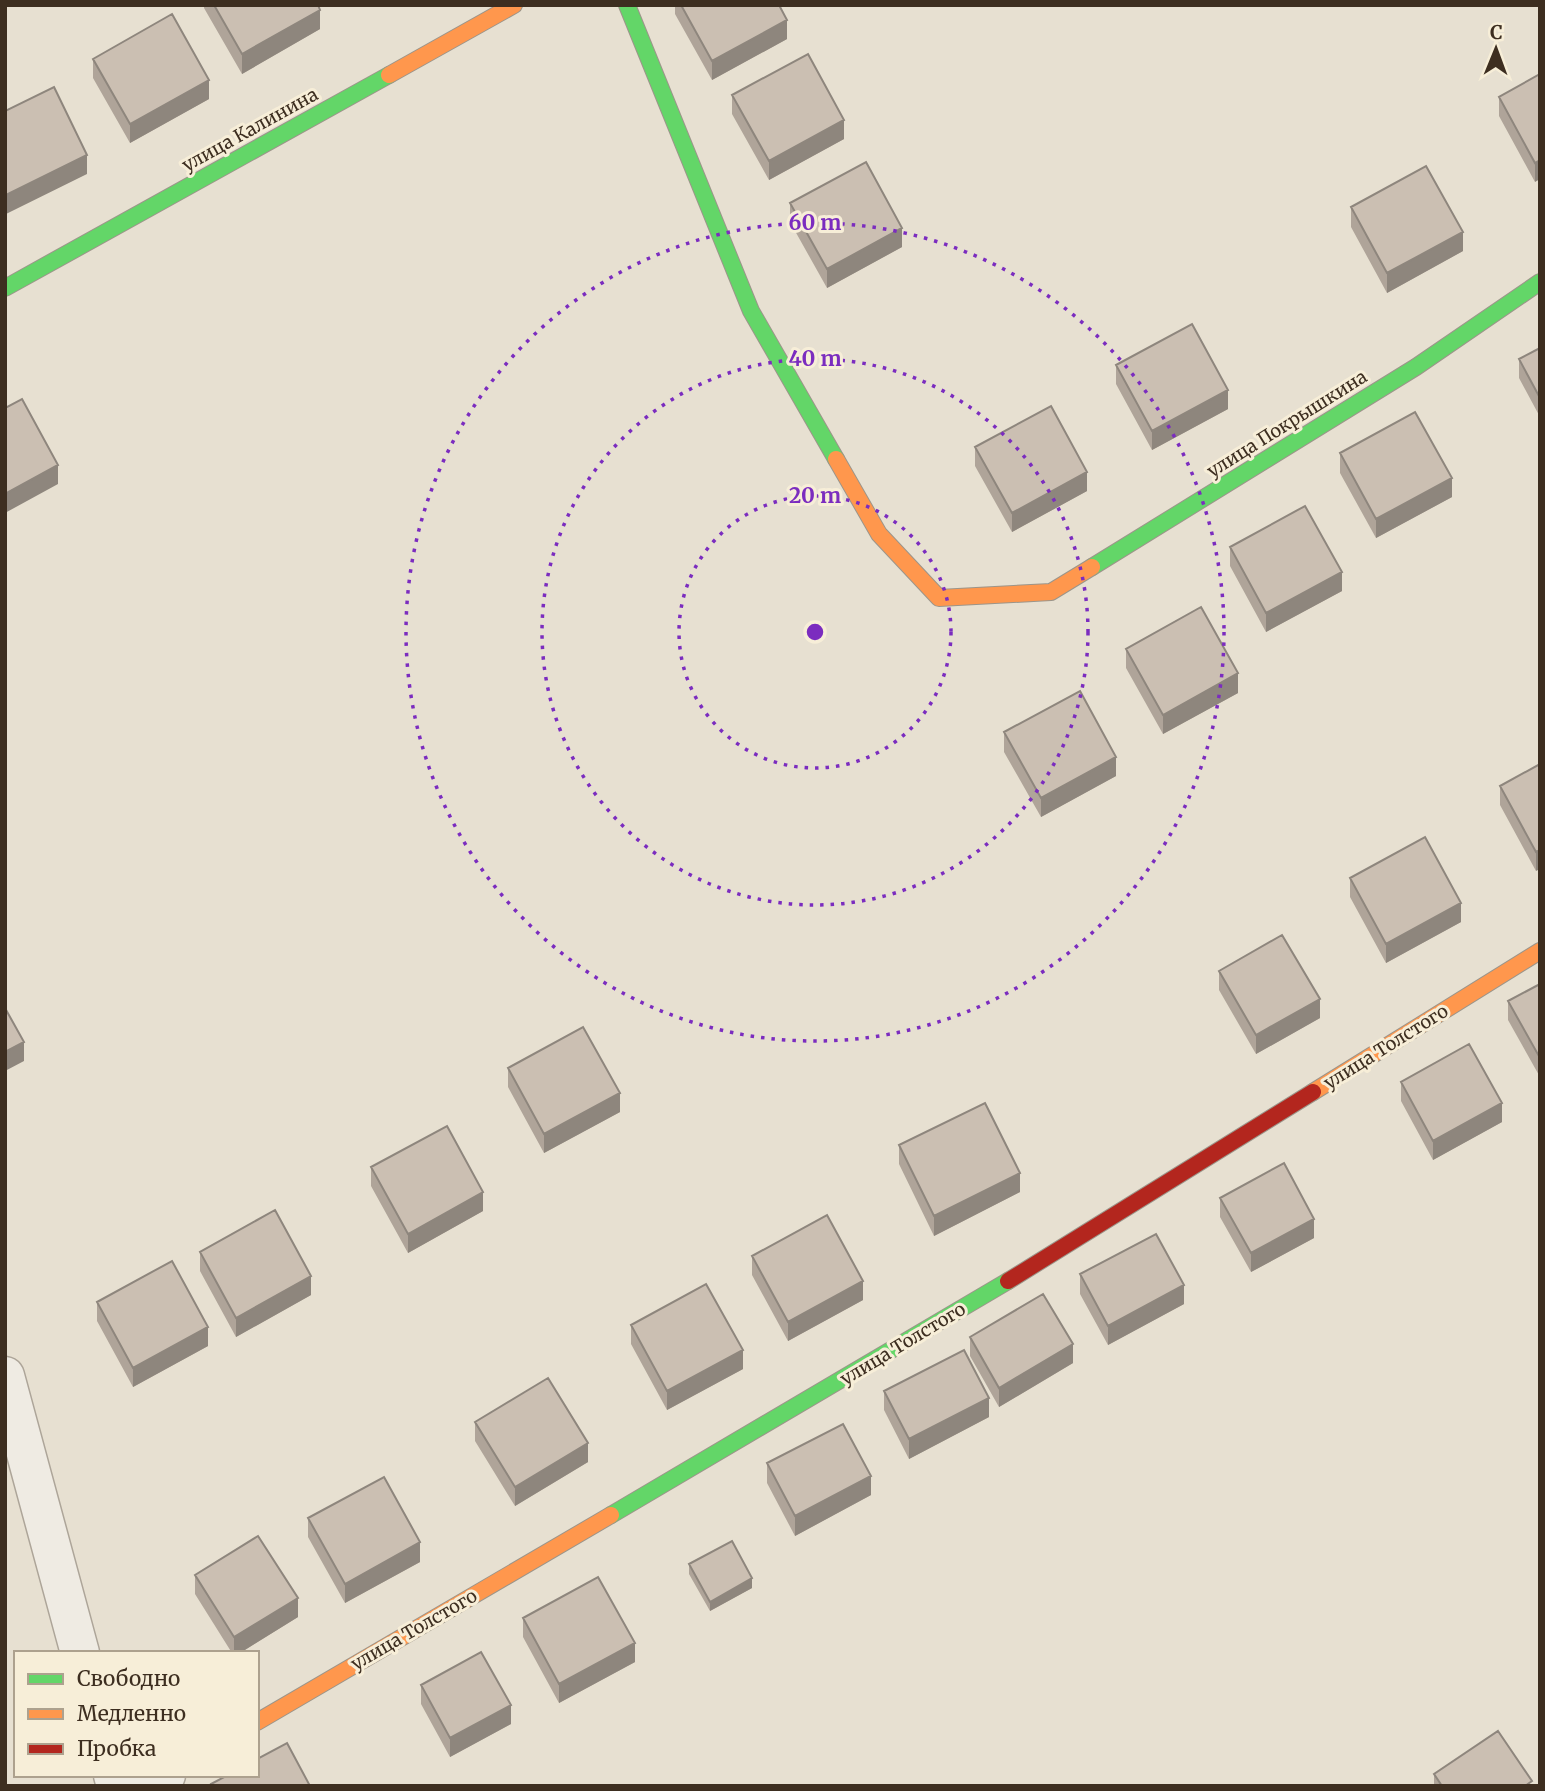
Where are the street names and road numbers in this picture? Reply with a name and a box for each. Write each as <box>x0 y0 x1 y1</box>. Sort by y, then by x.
street label: улица Калинина <box>178 82 322 176</box>
street label: улица Покрышкина <box>1202 365 1371 482</box>
street label: улица Толстого <box>1319 999 1452 1094</box>
street label: улица Толстого <box>836 1297 970 1390</box>
street label: улица Толстого <box>346 1584 481 1675</box>

